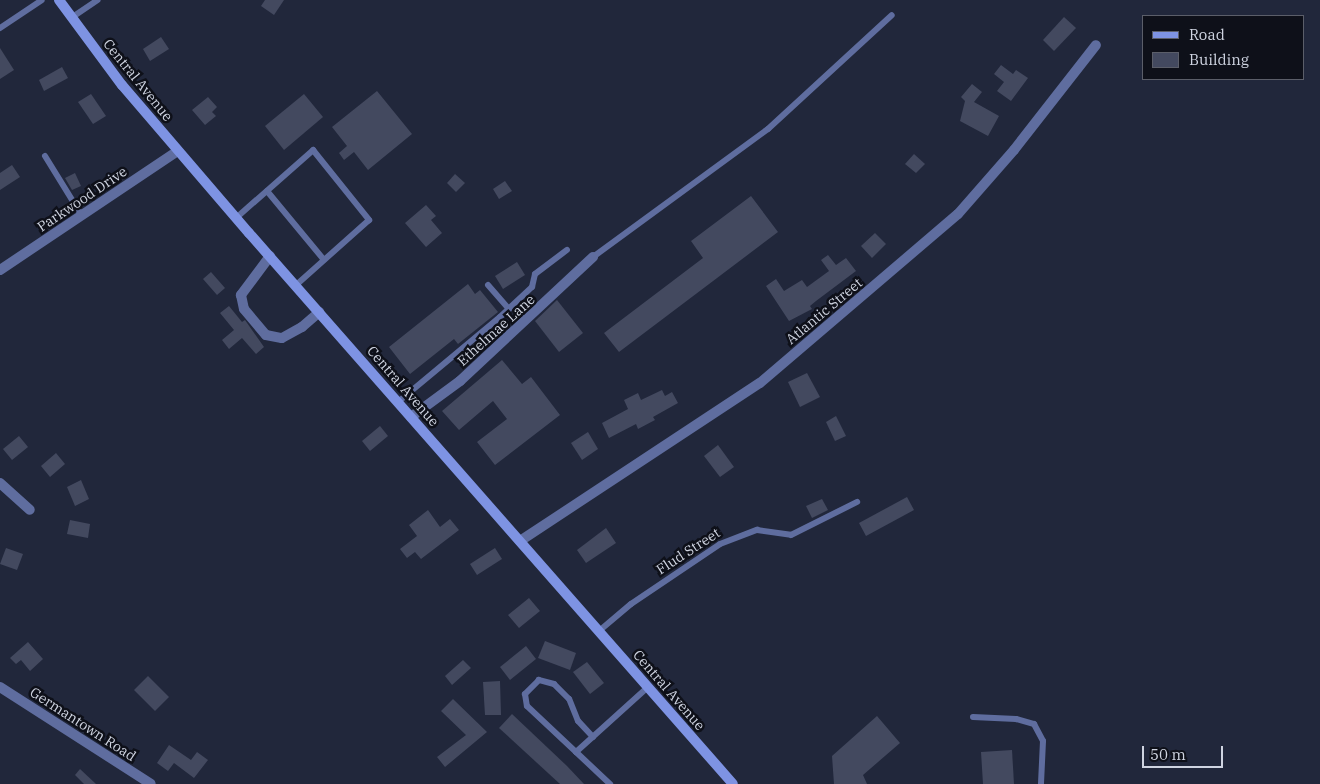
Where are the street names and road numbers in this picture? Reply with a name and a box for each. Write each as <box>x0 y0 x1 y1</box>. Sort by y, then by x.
street label: Central Avenue <box>100 36 176 124</box>
street label: Parkwood Drive <box>34 163 130 235</box>
street label: Atlantic Street <box>782 274 866 348</box>
street label: Ethelmae Lane <box>454 291 538 369</box>
street label: Central Avenue <box>364 342 442 430</box>
street label: Flud Street <box>653 524 723 578</box>
street label: Central Avenue <box>630 646 708 734</box>
street label: Germantown Road <box>27 683 139 765</box>

